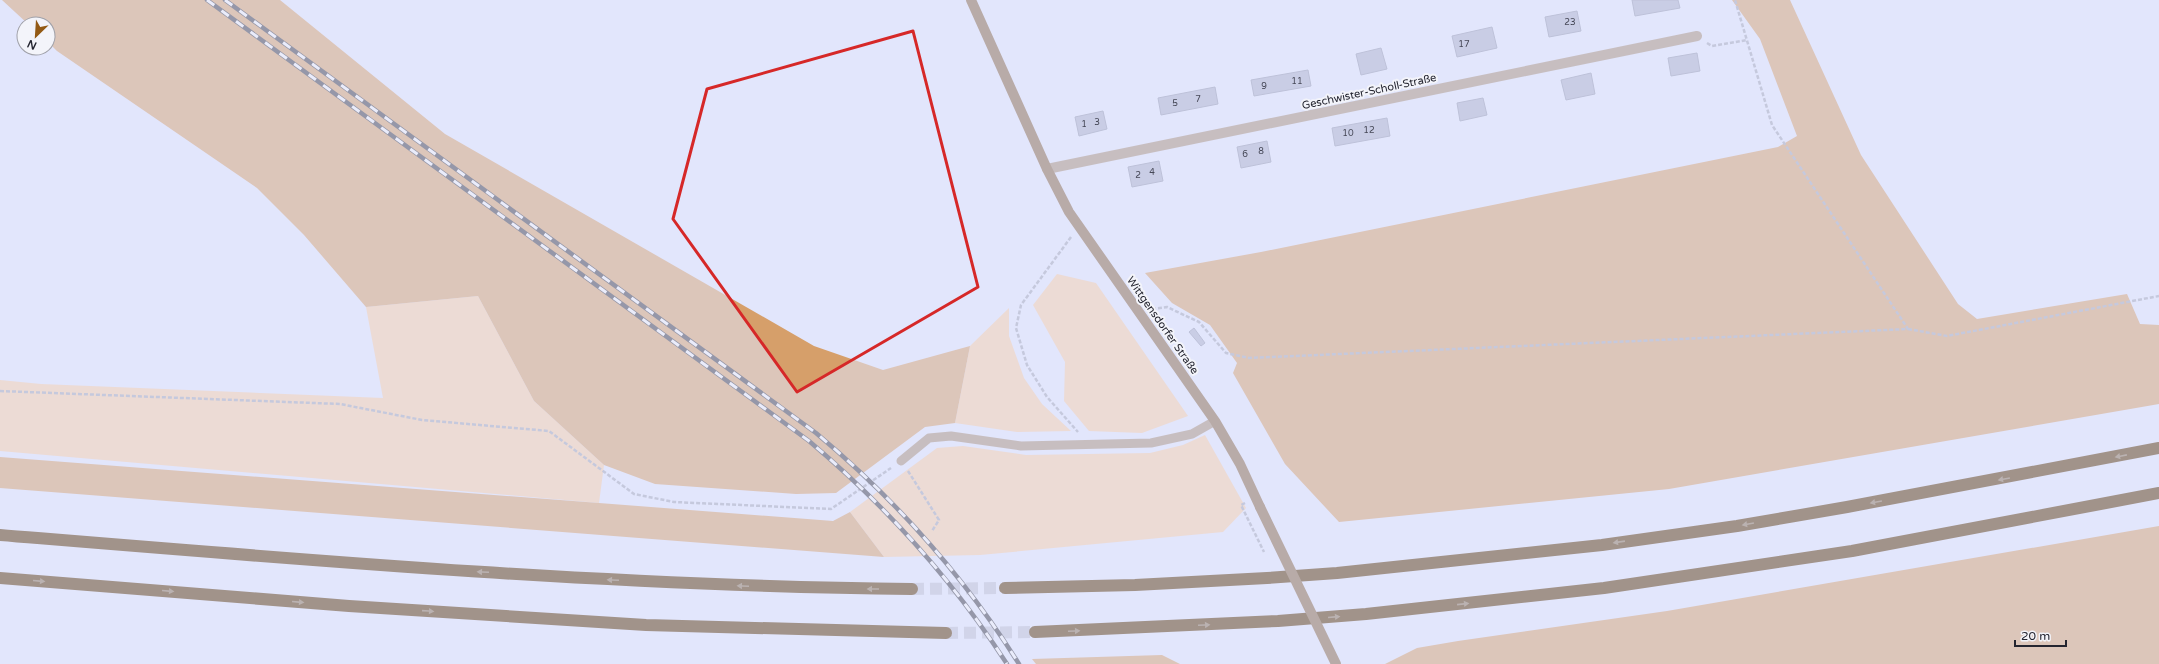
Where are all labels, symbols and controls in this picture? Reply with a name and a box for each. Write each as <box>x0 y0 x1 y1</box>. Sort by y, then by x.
north arrow <box>16 16 56 56</box>
house number: 23 <box>1564 17 1576 28</box>
text: N <box>25 37 39 52</box>
house number: 17 <box>1458 39 1470 50</box>
street label: Geschwister-Scholl-Straße <box>1301 71 1437 112</box>
house number: 11 <box>1291 76 1303 87</box>
house number: 9 <box>1261 81 1267 92</box>
house number: 7 <box>1195 94 1201 105</box>
house number: 5 <box>1172 98 1178 109</box>
house number: 3 <box>1094 117 1100 128</box>
house number: 1 <box>1081 119 1087 130</box>
house number: 12 <box>1363 125 1375 136</box>
house number: 10 <box>1342 128 1354 139</box>
house number: 8 <box>1258 146 1264 157</box>
house number: 6 <box>1242 149 1248 160</box>
house number: 4 <box>1149 167 1155 178</box>
house number: 2 <box>1135 170 1141 181</box>
street label: Wittgensdorfer Straße <box>1124 274 1201 377</box>
one-way arrow <box>2115 453 2127 459</box>
one-way arrow <box>1998 476 2010 482</box>
one-way arrow <box>1870 499 1882 505</box>
one-way arrow <box>1742 521 1754 527</box>
one-way arrow <box>1613 539 1625 545</box>
one-way arrow <box>477 569 489 576</box>
one-way arrow <box>33 577 45 584</box>
one-way arrow <box>607 577 619 584</box>
one-way arrow <box>736 583 749 589</box>
one-way arrow <box>866 586 879 592</box>
one-way arrow <box>162 588 174 595</box>
one-way arrow <box>292 598 304 605</box>
one-way arrow <box>1457 600 1469 607</box>
one-way arrow <box>422 607 434 614</box>
one-way arrow <box>1328 613 1340 620</box>
one-way arrow <box>1198 622 1211 628</box>
scale bar <box>2015 622 2066 648</box>
one-way arrow <box>1068 627 1080 634</box>
text: 20 m <box>2021 629 2050 643</box>

